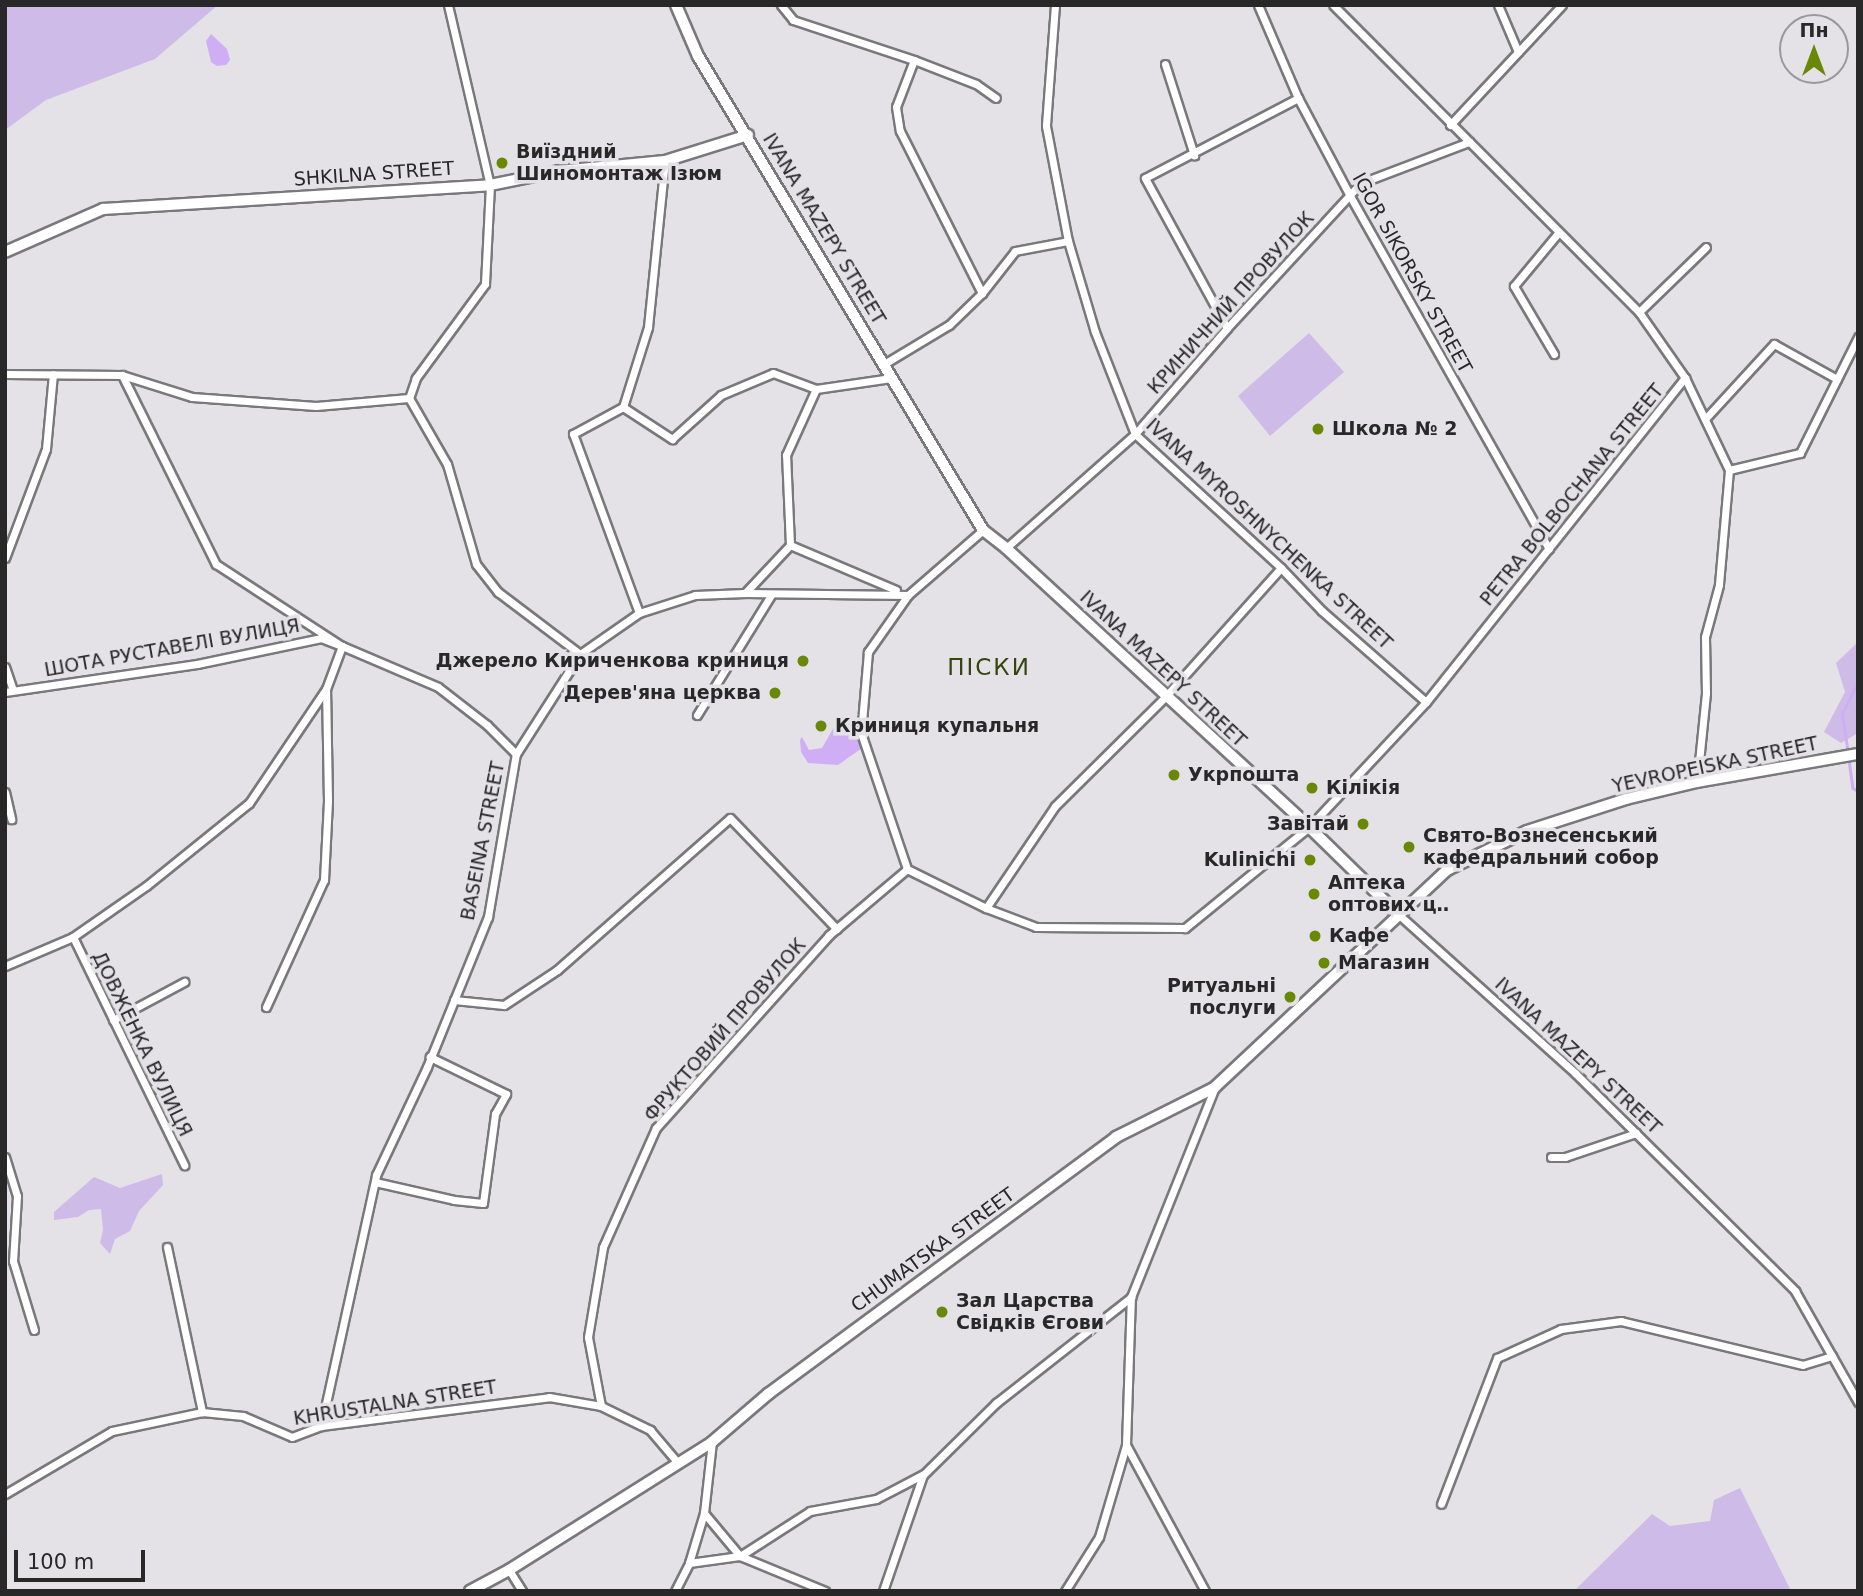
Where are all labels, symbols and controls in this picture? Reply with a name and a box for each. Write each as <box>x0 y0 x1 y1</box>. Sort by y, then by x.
north arrow <box>1779 14 1849 84</box>
text: Пн <box>1799 19 1829 41</box>
street label: IVANA MAZEPY STREET <box>758 129 890 329</box>
place label: Виїздний Шиномонтаж Ізюм <box>516 141 722 185</box>
marker: Виїздний Шиномонтаж Ізюм <box>494 155 510 171</box>
street label: SHKILNA STREET <box>293 157 455 191</box>
street label: IGOR SIKORSKY STREET <box>1347 169 1477 377</box>
street label: КРИНИЧНИЙ ПРОВУЛОК <box>1143 207 1319 399</box>
street label: PETRA BOLBOCHANA STREET <box>1475 380 1669 610</box>
street label: IVANA MYROSHNYCHENKA STREET <box>1141 414 1397 654</box>
place label: Школа № 2 <box>1332 418 1457 440</box>
marker: Школа № 2 <box>1310 421 1326 437</box>
street label: IVANA MAZEPY STREET <box>1075 586 1251 752</box>
street label: ШОТА РУСТАВЕЛІ ВУЛИЦЯ <box>43 614 301 682</box>
place label: Джерело Кириченкова криниця <box>435 650 789 672</box>
marker: Джерело Кириченкова криниця <box>795 653 811 669</box>
district label: ПІСКИ <box>948 653 1030 681</box>
place label: Дерев'яна церква <box>564 682 761 704</box>
marker: Дерев'яна церква <box>767 685 783 701</box>
place label: Криниця купальня <box>835 715 1039 737</box>
marker: Криниця купальня <box>813 718 829 734</box>
street label: YEVROPEISKA STREET <box>1610 732 1820 798</box>
street label: BASEINA STREET <box>456 760 510 922</box>
place label: Укрпошта <box>1188 764 1299 786</box>
marker: Укрпошта <box>1166 767 1182 783</box>
place label: Кілікія <box>1326 777 1400 799</box>
marker: Кілікія <box>1304 780 1320 796</box>
place label: Завітай <box>1267 813 1349 835</box>
marker: Завітай <box>1355 816 1371 832</box>
place label: Свято-Вознесенський кафедральний собор <box>1423 825 1659 869</box>
marker: Свято-Вознесенський кафедральний собор <box>1401 839 1417 855</box>
place label: Kulinichi <box>1204 849 1296 871</box>
marker: Kulinichi <box>1302 852 1318 868</box>
place label: Аптека оптових ц‥ <box>1328 872 1449 916</box>
marker: Аптека оптових ц‥ <box>1306 886 1322 902</box>
place label: Кафе <box>1329 925 1389 947</box>
marker: Кафе <box>1307 928 1323 944</box>
street label: ФРУКТОВИЙ ПРОВУЛОК <box>639 934 811 1126</box>
street label: ДОВЖЕНКА ВУЛИЦЯ <box>87 948 197 1140</box>
place label: Магазин <box>1338 952 1430 974</box>
marker: Магазин <box>1316 955 1332 971</box>
street label: IVANA MAZEPY STREET <box>1490 973 1666 1139</box>
place label: Ритуальні послуги <box>1167 975 1276 1019</box>
marker: Ритуальні послуги <box>1282 989 1298 1005</box>
street label: CHUMATSKA STREET <box>847 1183 1019 1317</box>
place label: Зал Царства Свідків Єгови <box>956 1290 1104 1334</box>
marker: Зал Царства Свідків Єгови <box>934 1304 950 1320</box>
street label: KHRUSTALNA STREET <box>292 1376 498 1430</box>
scale bar <box>18 1536 149 1580</box>
text: 100 m <box>27 1550 94 1574</box>

